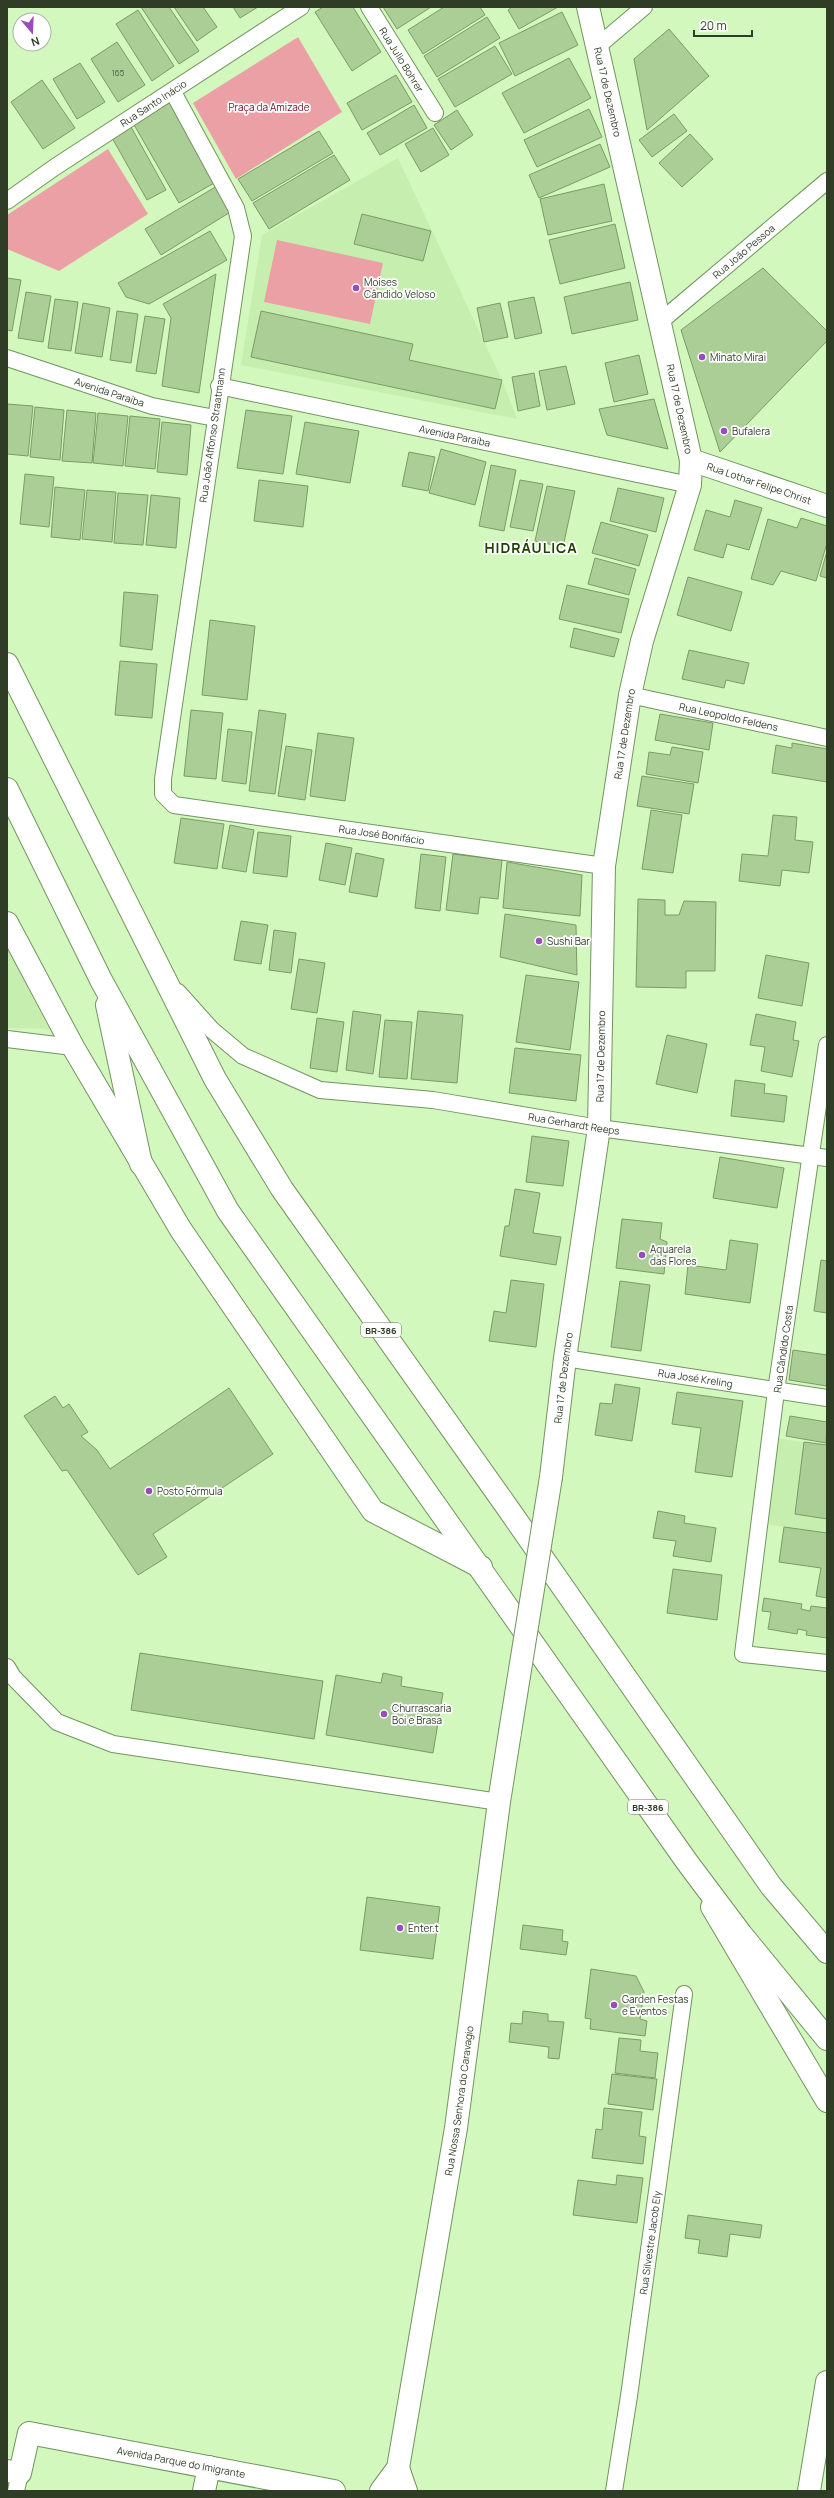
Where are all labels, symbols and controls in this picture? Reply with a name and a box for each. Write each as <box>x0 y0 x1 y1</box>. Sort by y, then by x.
north arrow <box>12 12 52 52</box>
scale bar <box>694 12 752 38</box>
text: 20 m <box>700 17 727 34</box>
street label: Rua Julio Bohrer <box>376 24 427 95</box>
text: N <box>29 34 42 50</box>
street label: Rua 17 de Dezembro <box>591 46 625 138</box>
house number: 165 <box>112 67 125 78</box>
street label: Rua Santo Inácio <box>117 76 189 130</box>
park label: Praça da Amizade <box>228 100 310 114</box>
street label: Rua João Pessoa <box>709 221 778 282</box>
place label: Moises Cândido Veloso <box>364 275 435 301</box>
marker: Moises Cândido Veloso <box>351 283 361 293</box>
place label: Minato Mirai <box>710 350 766 364</box>
marker: Minato Mirai <box>697 352 707 362</box>
street label: Rua 17 de Dezembro <box>664 363 696 455</box>
street label: Rua João Affonso Straatmann <box>196 367 228 503</box>
street label: Avenida Paraíba <box>73 374 146 410</box>
street label: Avenida Paraíba <box>418 421 492 450</box>
place label: Bufalera <box>732 424 770 438</box>
marker: Bufalera <box>719 426 729 436</box>
street label: Rua Lothar Felipe Christ <box>705 459 813 507</box>
district label: HIDRÁULICA <box>484 538 578 557</box>
street label: Rua 17 de Dezembro <box>610 687 638 780</box>
street label: Rua Leopoldo Feldens <box>678 699 779 734</box>
street label: Rua José Bonifácio <box>338 821 426 847</box>
place label: Sushi Bar <box>547 934 590 948</box>
marker: Sushi Bar <box>534 936 544 946</box>
street label: Rua 17 de Dezembro <box>592 1010 608 1102</box>
street label: Rua Gerhardt Reeps <box>527 1109 621 1138</box>
place label: Aquarela das Flores <box>650 1242 697 1268</box>
marker: Aquarela das Flores <box>637 1250 647 1260</box>
street label: Rua Cândido Costa <box>770 1304 796 1394</box>
road number: BR-386 <box>361 1323 401 1337</box>
street label: Rua 17 de Dezembro <box>550 1331 576 1424</box>
street label: Rua José Kreling <box>657 1365 734 1391</box>
place label: Posto Fórmula <box>157 1484 223 1498</box>
marker: Posto Fórmula <box>144 1486 154 1496</box>
place label: Churrascaria Boi e Brasa <box>392 1701 451 1727</box>
marker: Churrascaria Boi e Brasa <box>379 1709 389 1719</box>
road number: BR-386 <box>628 1800 668 1814</box>
place label: Enter.t <box>408 1921 439 1935</box>
marker: Enter.t <box>395 1923 405 1933</box>
place label: Garden Festas e Eventos <box>622 1992 688 2018</box>
marker: Garden Festas e Eventos <box>609 2000 619 2010</box>
street label: Rua Nossa Senhora do Caravagio <box>441 2025 476 2177</box>
street label: Rua Silvestre Jacob Ely <box>636 2189 664 2296</box>
street label: Avenida Parque do Imigrante <box>116 2443 247 2481</box>

